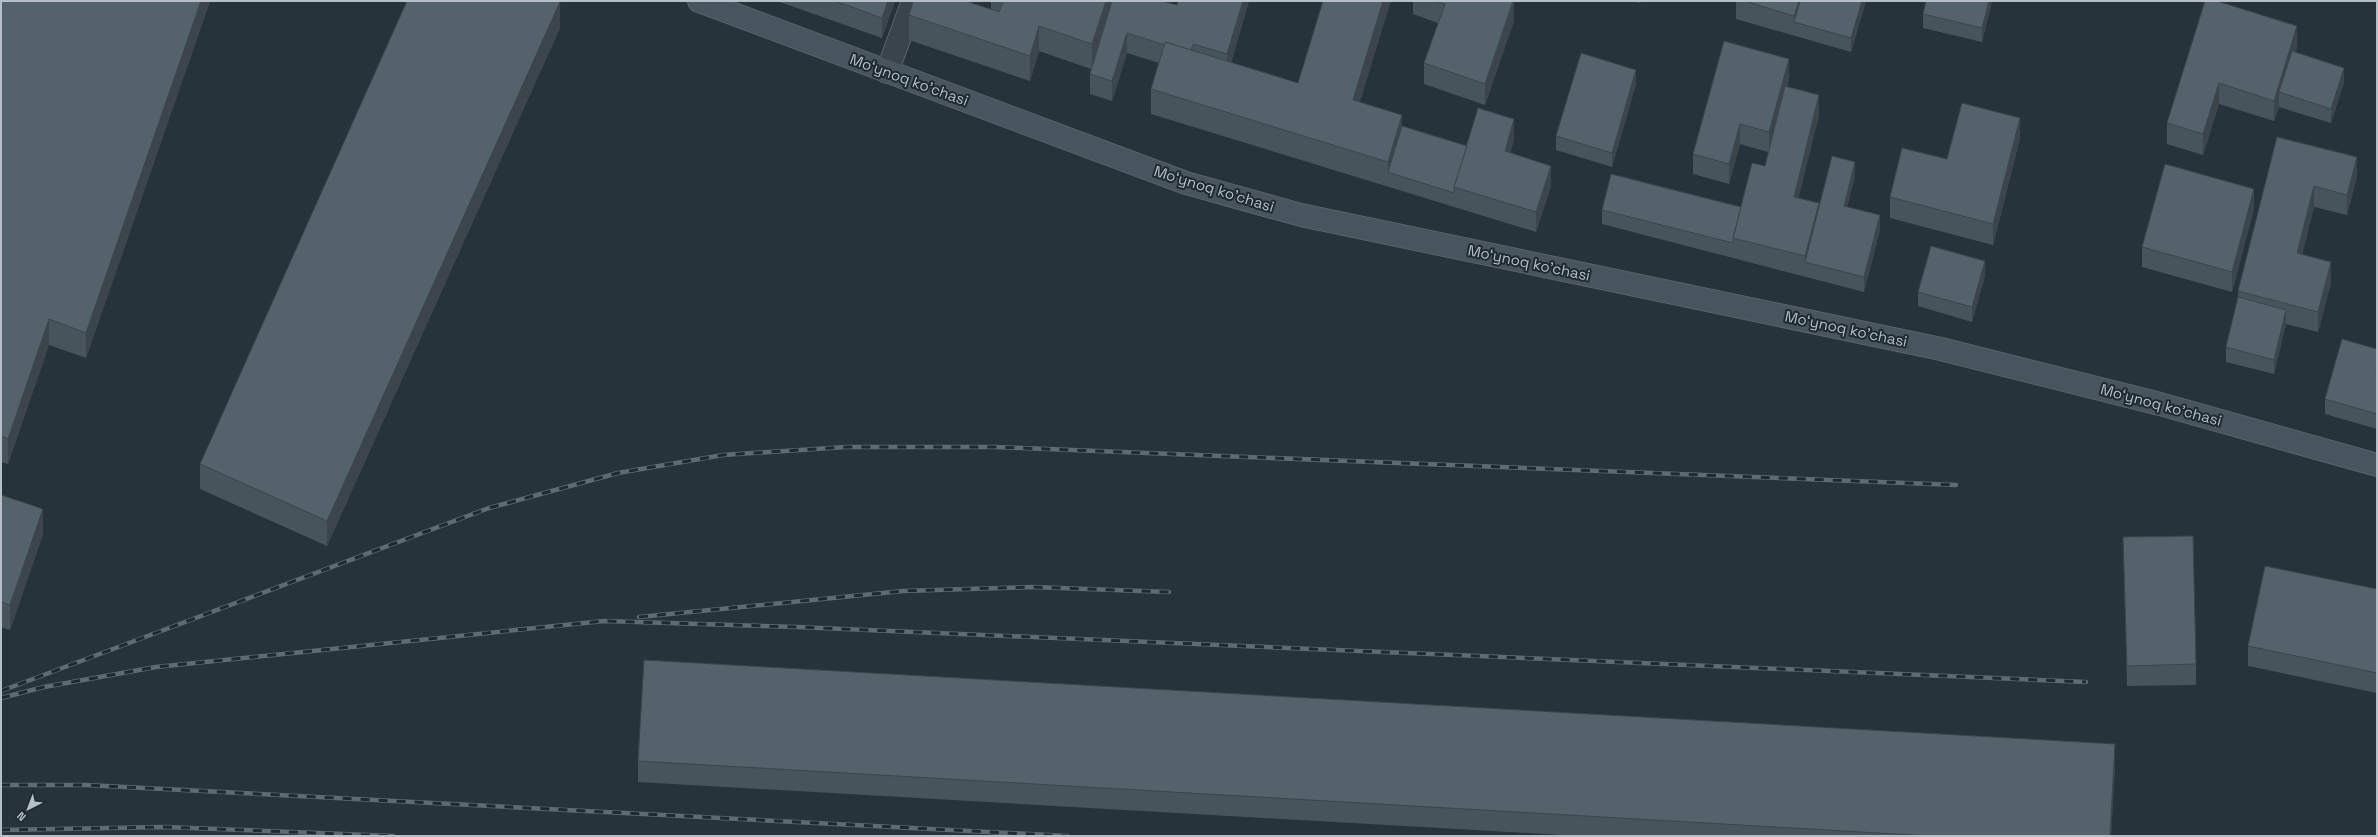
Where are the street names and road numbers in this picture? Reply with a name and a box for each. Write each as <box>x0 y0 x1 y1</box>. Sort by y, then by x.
street label: Moʻynoq ko'chasi <box>847 49 971 110</box>
street label: Moʻynoq ko'chasi <box>1152 161 1277 216</box>
street label: Moʻynoq ko'chasi <box>1466 240 1592 285</box>
street label: Moʻynoq ko'chasi <box>1783 306 1909 351</box>
street label: Moʻynoq ko'chasi <box>2098 379 2224 430</box>

